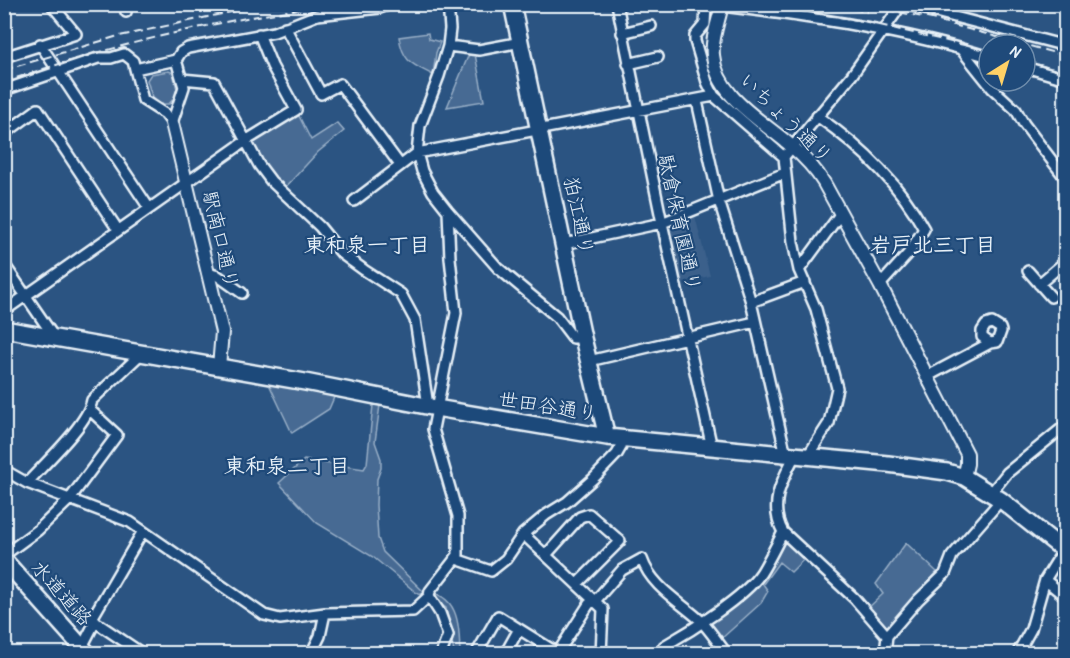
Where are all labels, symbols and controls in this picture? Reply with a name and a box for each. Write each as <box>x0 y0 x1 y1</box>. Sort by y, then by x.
north arrow <box>977 33 1037 93</box>
text: N <box>1006 40 1026 63</box>
street label: いちょう通り <box>734 66 839 169</box>
street label: 駄倉保育園通り <box>653 152 708 294</box>
street label: 狛江通り <box>558 174 601 258</box>
street label: 駅南口通り <box>197 188 246 292</box>
district label: 東和泉一丁目 <box>304 230 430 259</box>
district label: 岩戸北三丁目 <box>870 230 996 259</box>
street label: 世田谷通り <box>497 384 600 427</box>
district label: 東和泉二丁目 <box>224 451 350 480</box>
street label: 水道道路 <box>26 554 99 631</box>

